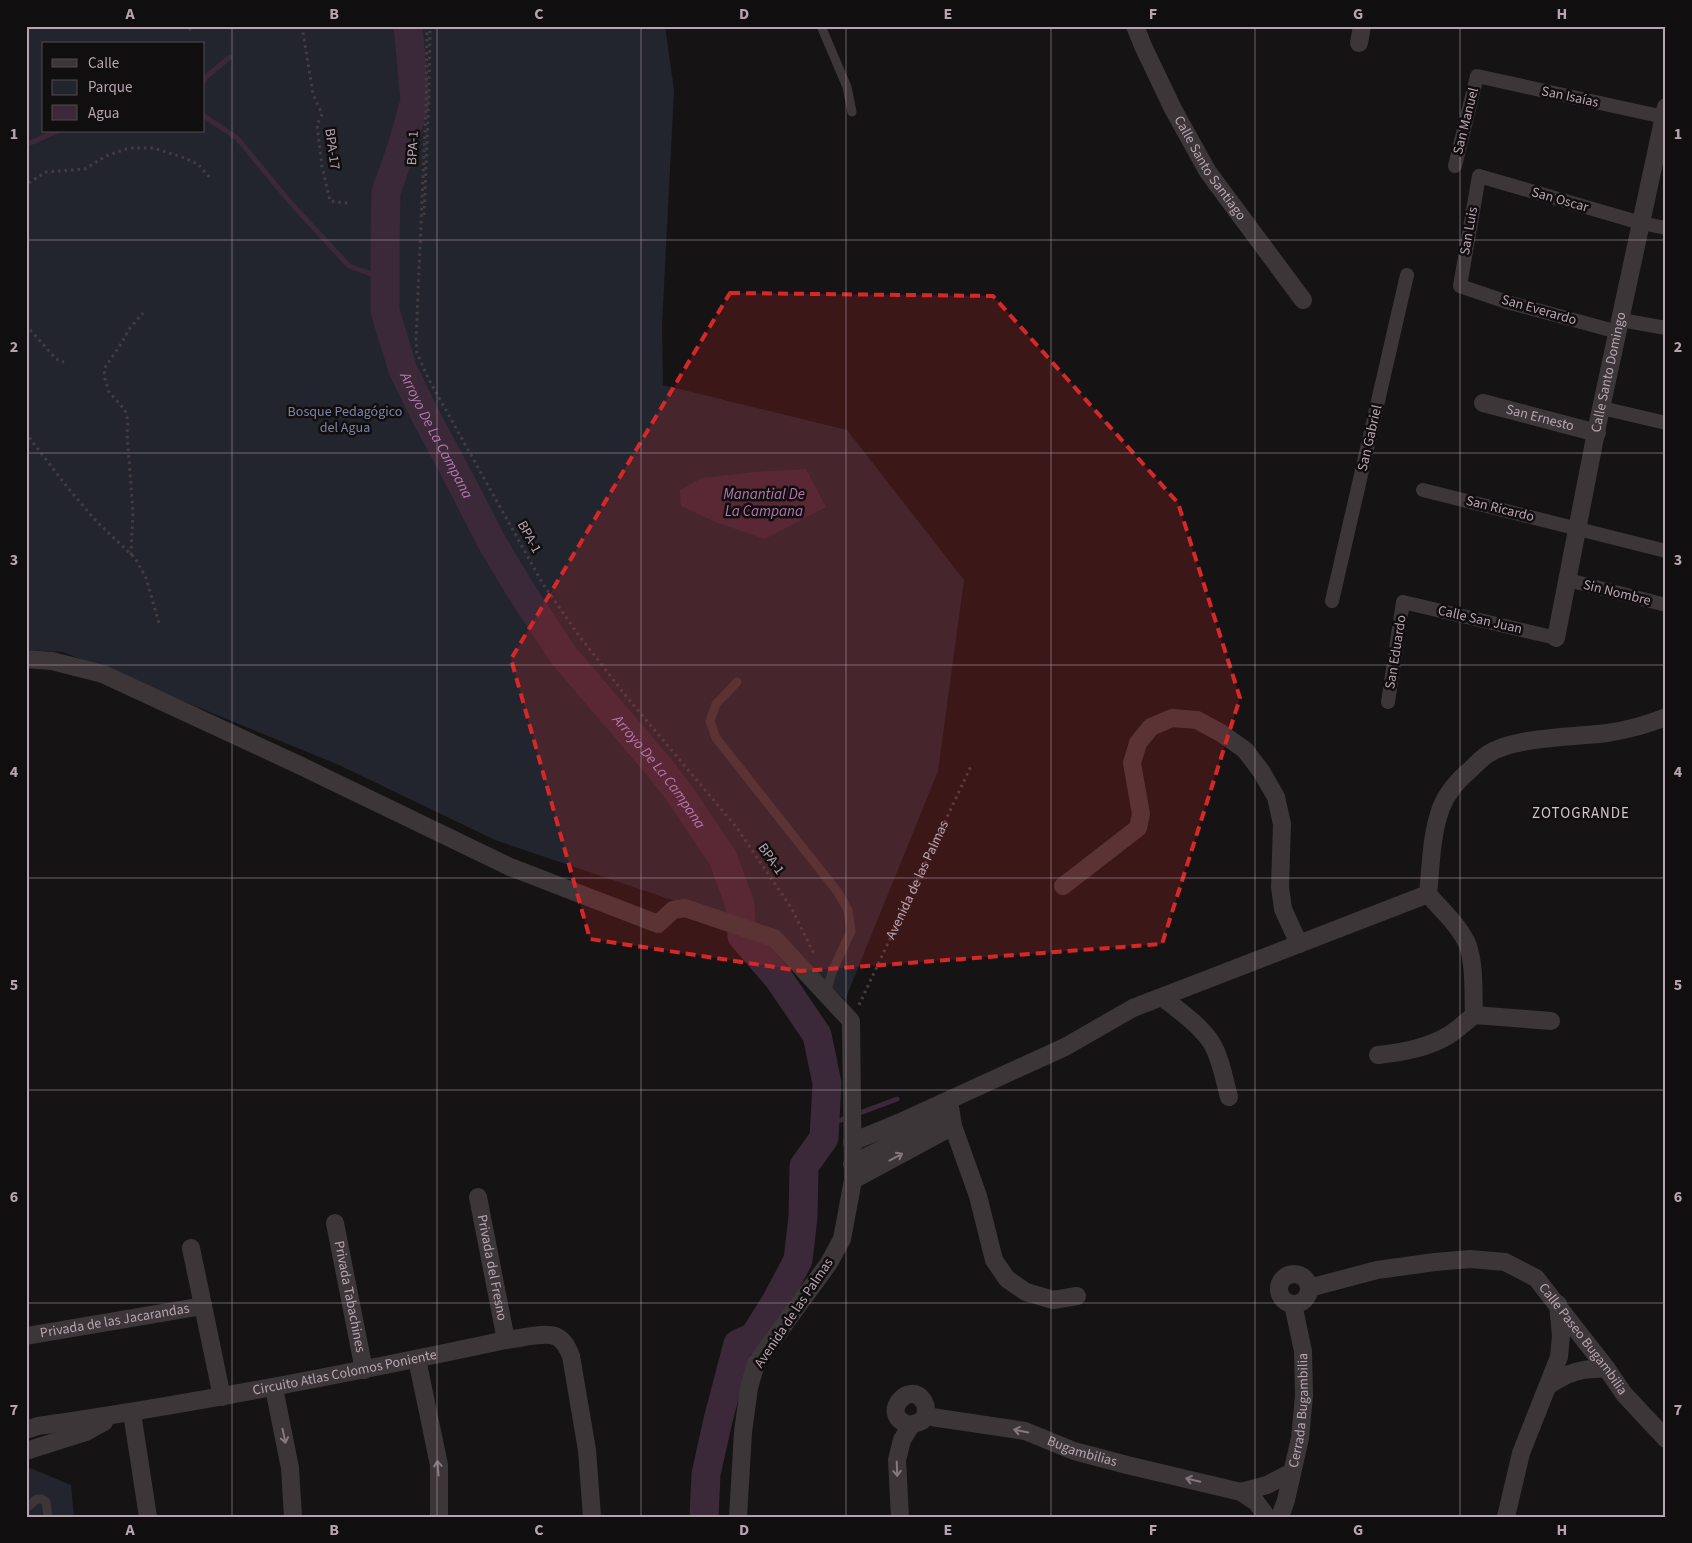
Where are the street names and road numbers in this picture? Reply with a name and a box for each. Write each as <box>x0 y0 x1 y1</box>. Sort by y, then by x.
street label: San Isaías <box>1540 81 1601 113</box>
street label: San Manuel <box>1448 85 1484 156</box>
street label: Calle Santo Santiago <box>1169 112 1251 225</box>
street label: BPA-17 <box>319 127 345 171</box>
street label: BPA-1 <box>402 130 424 166</box>
street label: San Oscar <box>1529 182 1591 218</box>
street label: San Luis <box>1455 205 1483 257</box>
street label: San Everardo <box>1499 290 1579 330</box>
street label: Calle Santo Domingo <box>1586 310 1632 434</box>
street label: San Ernesto <box>1504 399 1576 437</box>
street label: San Gabriel <box>1353 403 1387 473</box>
street label: San Ricardo <box>1464 491 1536 527</box>
street label: BPA-1 <box>512 517 546 557</box>
street label: Sin Nombre <box>1581 575 1653 611</box>
street label: Calle San Juan <box>1436 601 1524 639</box>
street label: San Eduardo <box>1380 614 1412 690</box>
street label: Avenida de las Palmas <box>881 817 954 943</box>
street label: BPA-1 <box>753 839 789 879</box>
street label: Privada del Fresno <box>472 1213 512 1322</box>
street label: Privada Tabachines <box>329 1239 370 1354</box>
street label: Avenida de las Palmas <box>750 1254 838 1372</box>
street label: Calle Paseo Bugambilia <box>1534 1279 1632 1399</box>
street label: Privada de las Jacarandas <box>39 1298 191 1343</box>
street label: Circuito Atlas Colomos Poniente <box>251 1345 439 1401</box>
street label: Cerrada Bugambilia <box>1284 1353 1314 1470</box>
street label: Bugambilias <box>1044 1431 1119 1472</box>

